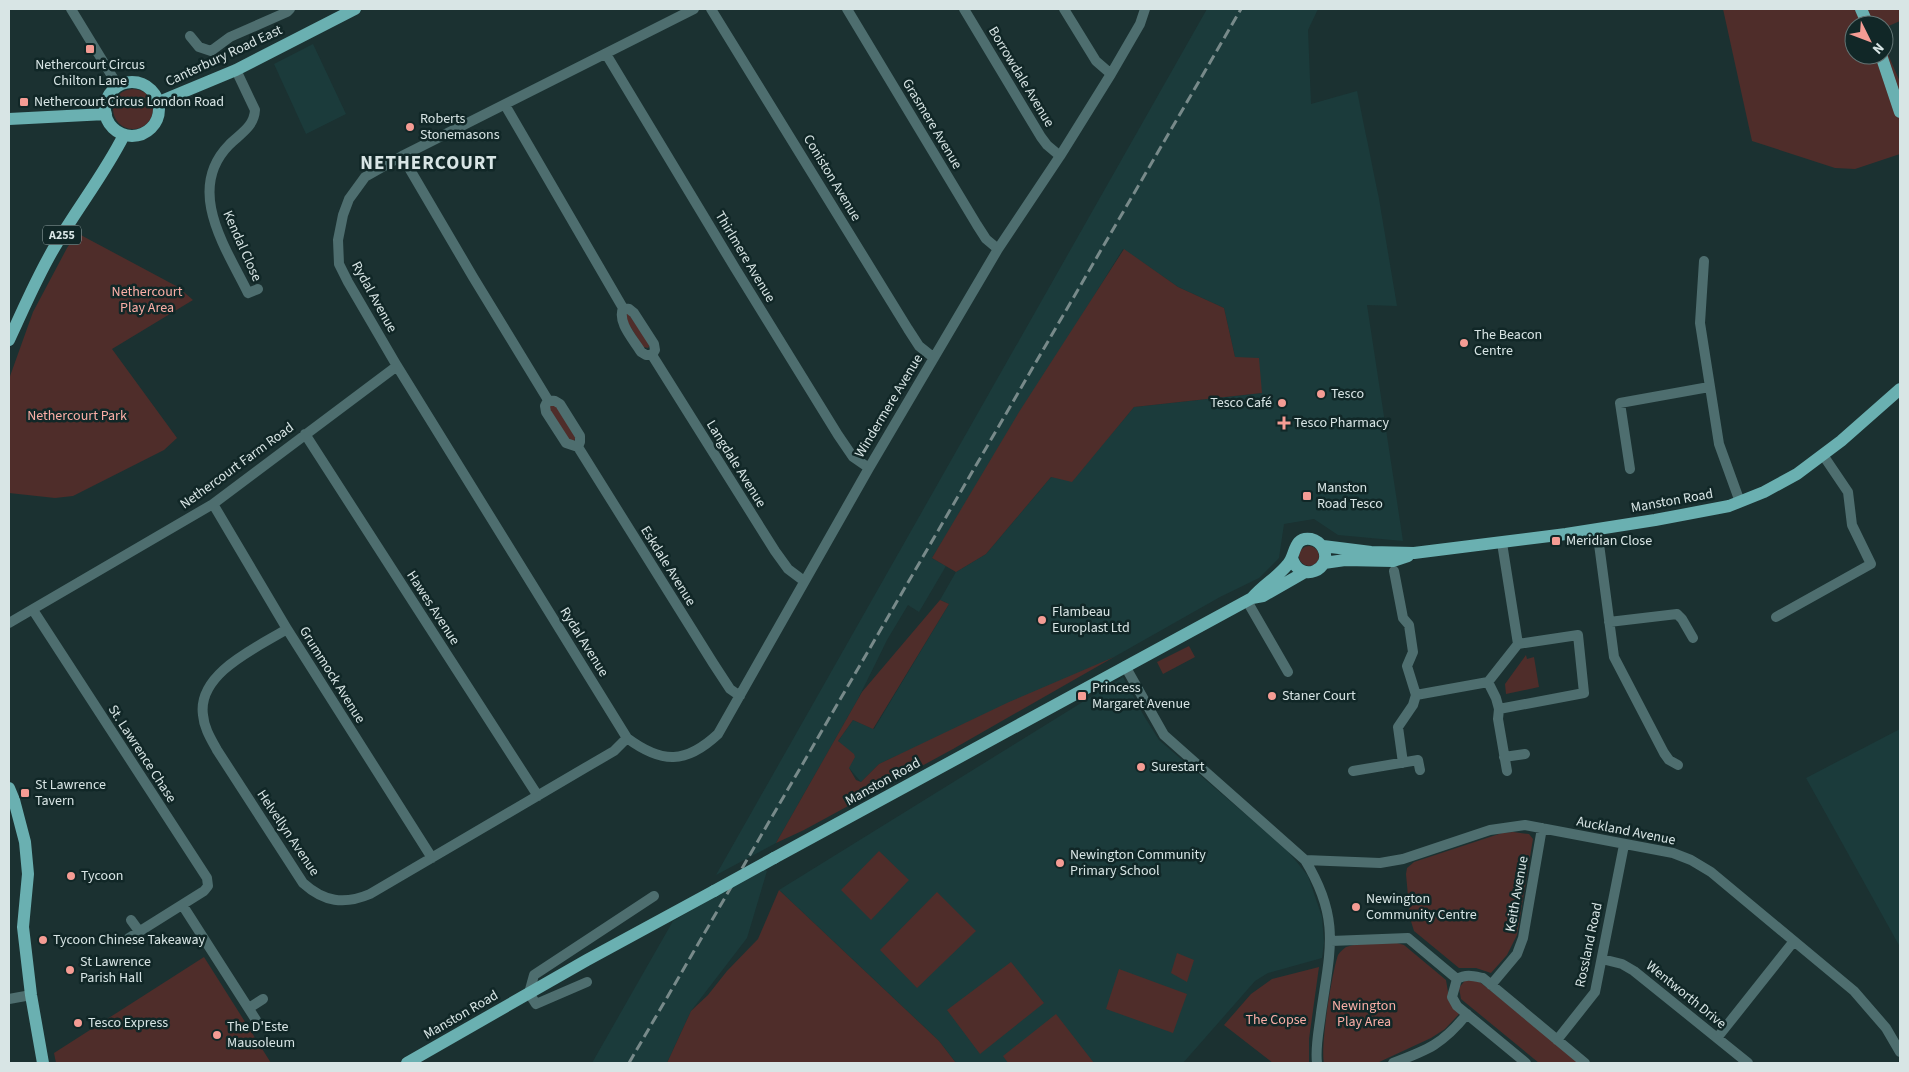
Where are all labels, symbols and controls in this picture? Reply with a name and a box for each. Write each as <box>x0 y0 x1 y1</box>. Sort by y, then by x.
north arrow <box>1844 15 1894 65</box>
street label: Canterbury Road East <box>162 20 286 92</box>
street label: Borrowdale Avenue <box>983 23 1059 131</box>
text: N <box>1867 38 1888 58</box>
marker: Nethercourt Circus Chilton Lane <box>84 43 96 55</box>
place label: Nethercourt Circus Chilton Lane <box>35 55 145 91</box>
street label: Grasmere Avenue <box>897 75 967 173</box>
place label: Nethercourt Circus London Road <box>34 92 224 112</box>
marker: Nethercourt Circus London Road <box>18 96 30 108</box>
place label: Roberts Stonemasons <box>420 109 500 145</box>
marker: Roberts Stonemasons <box>404 121 416 133</box>
street label: Coniston Avenue <box>798 131 866 225</box>
district label: NETHERCOURT <box>360 150 498 177</box>
street label: Kendal Close <box>217 207 267 285</box>
street label: Thirlmere Avenue <box>710 208 780 306</box>
road number: A255 <box>43 226 81 244</box>
street label: Rydal Avenue <box>346 258 402 336</box>
park label: Nethercourt Play Area <box>112 282 183 318</box>
place label: The Beacon Centre <box>1474 325 1542 361</box>
marker: The Beacon Centre <box>1458 337 1470 349</box>
street label: Windermere Avenue <box>850 350 928 462</box>
place label: Tesco <box>1331 384 1364 404</box>
marker: Tesco <box>1315 388 1327 400</box>
place label: Tesco Café <box>1210 393 1272 413</box>
marker: Tesco Café <box>1276 397 1288 409</box>
park label: Nethercourt Park <box>27 406 127 426</box>
place label: Tesco Pharmacy <box>1294 413 1389 433</box>
street label: Langdale Avenue <box>701 416 771 512</box>
marker: Tesco Pharmacy <box>1278 417 1290 429</box>
street label: Nethercourt Farm Road <box>176 418 298 514</box>
place label: Manston Road Tesco <box>1317 478 1383 514</box>
street label: Manston Road <box>1629 484 1715 518</box>
marker: Manston Road Tesco <box>1301 490 1313 502</box>
street label: Eskdale Avenue <box>635 522 701 610</box>
place label: Meridian Close <box>1566 531 1652 551</box>
marker: Meridian Close <box>1550 535 1562 547</box>
street label: Hawes Avenue <box>401 567 465 649</box>
place label: Flambeau Europlast Ltd <box>1052 602 1130 638</box>
street label: Rydal Avenue <box>555 603 613 681</box>
marker: Flambeau Europlast Ltd <box>1036 614 1048 626</box>
street label: Grummock Avenue <box>294 623 370 727</box>
place label: Princess Margaret Avenue <box>1092 678 1190 714</box>
place label: Staner Court <box>1282 686 1356 706</box>
marker: Princess Margaret Avenue <box>1076 690 1088 702</box>
marker: Staner Court <box>1266 690 1278 702</box>
street label: St. Lawrence Chase <box>103 701 181 807</box>
street label: Manston Road <box>842 753 924 811</box>
place label: Surestart <box>1151 757 1205 777</box>
marker: Surestart <box>1135 761 1147 773</box>
place label: St Lawrence Tavern <box>35 775 106 811</box>
street label: Helvellyn Avenue <box>252 786 324 880</box>
marker: St Lawrence Tavern <box>19 787 31 799</box>
street label: Auckland Avenue <box>1575 812 1677 850</box>
place label: Newington Community Primary School <box>1070 845 1206 881</box>
street label: Keith Avenue <box>1500 854 1534 933</box>
marker: Newington Community Primary School <box>1054 857 1066 869</box>
place label: Tycoon <box>81 866 123 886</box>
marker: Tycoon <box>65 870 77 882</box>
place label: Newington Community Centre <box>1366 889 1477 925</box>
marker: Newington Community Centre <box>1350 901 1362 913</box>
street label: Rossland Road <box>1570 901 1608 989</box>
place label: Tycoon Chinese Takeaway <box>53 930 206 950</box>
marker: Tycoon Chinese Takeaway <box>37 934 49 946</box>
place label: St Lawrence Parish Hall <box>80 952 151 988</box>
street label: Wentworth Drive <box>1642 956 1731 1034</box>
marker: St Lawrence Parish Hall <box>64 964 76 976</box>
street label: Manston Road <box>420 986 502 1044</box>
park label: Newington Play Area <box>1332 996 1396 1032</box>
park label: The Copse <box>1246 1010 1307 1030</box>
place label: Tesco Express <box>88 1013 168 1033</box>
marker: Tesco Express <box>72 1017 84 1029</box>
place label: The D'Este Mausoleum <box>227 1017 295 1053</box>
marker: The D'Este Mausoleum <box>211 1029 223 1041</box>

